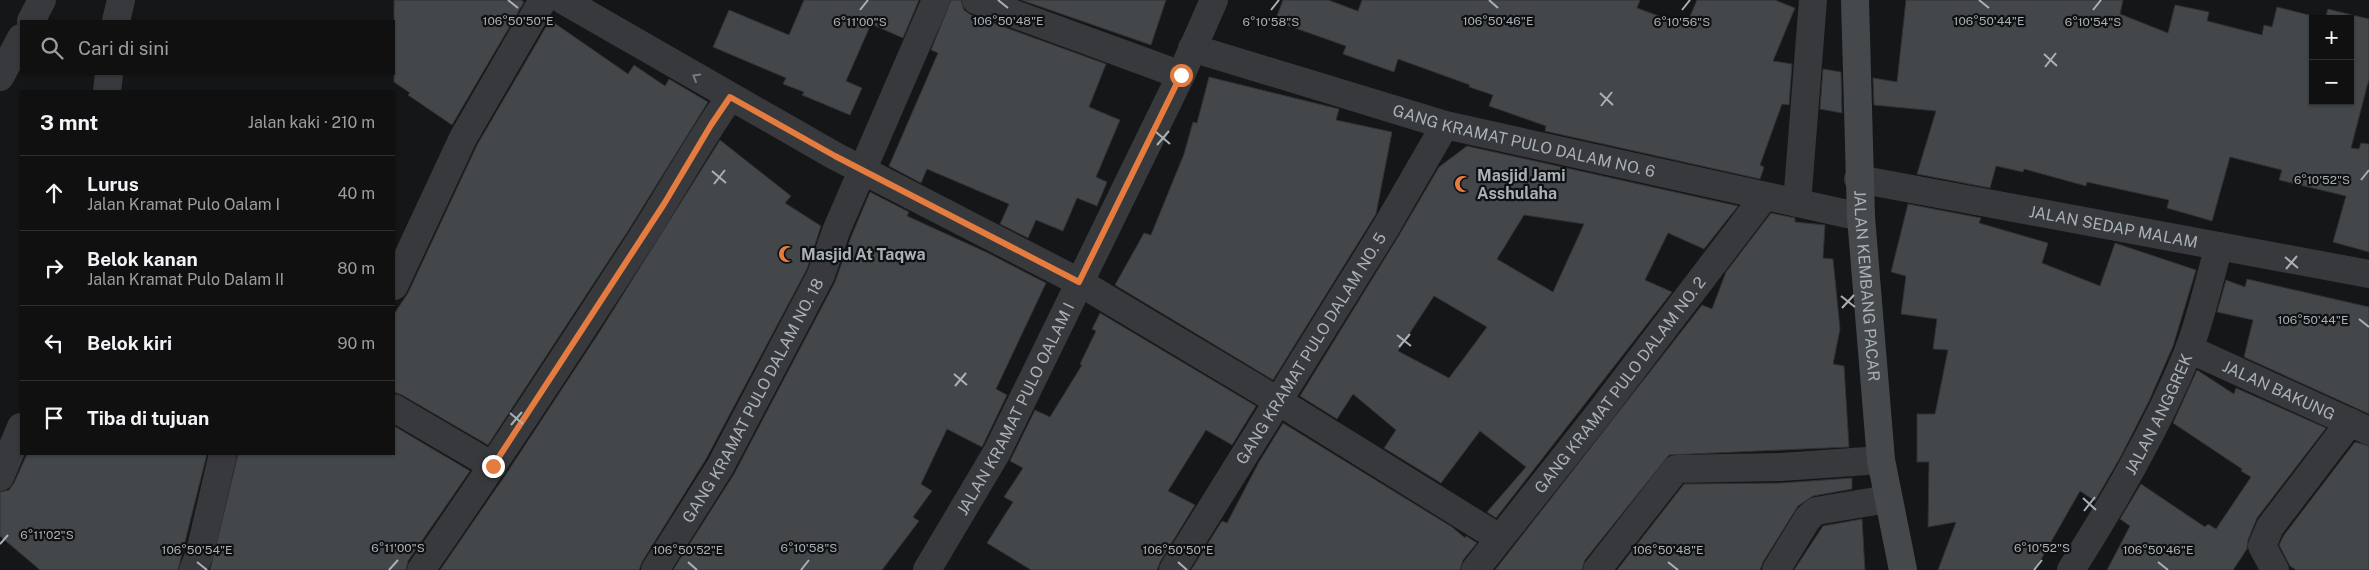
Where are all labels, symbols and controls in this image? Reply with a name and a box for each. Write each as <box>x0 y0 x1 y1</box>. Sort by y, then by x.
text: 106°50'50"E <box>483 14 553 28</box>
text: 106°50'48"E <box>972 14 1044 28</box>
text: 106°50'46"E <box>1463 14 1533 28</box>
text: 106°50'44"E <box>1954 14 2024 28</box>
text: 6°11'00"S <box>833 15 887 29</box>
text: 6°10'58"S <box>1243 15 1299 29</box>
text: 6°10'56"S <box>1654 15 1710 29</box>
text: 6°10'54"S <box>2065 15 2121 29</box>
map controls <box>2309 15 2354 105</box>
button: + <box>2309 15 2354 60</box>
search box <box>20 20 395 75</box>
icon: search <box>38 34 66 62</box>
text: Cari di sini <box>78 37 169 59</box>
button: − <box>2309 60 2354 105</box>
route start <box>1170 64 1193 87</box>
one-way arrow <box>693 74 702 84</box>
street label: GANG KRAMAT PULO DALAM NO. 6 <box>1391 100 1657 181</box>
text: 3 mnt <box>40 110 98 135</box>
text: Jalan kaki · 210 m <box>248 113 375 132</box>
place label: Masjid Jami Asshulaha <box>1477 166 1565 203</box>
text: Lurus <box>87 173 139 195</box>
text: 6°10'52"S <box>2294 173 2350 187</box>
mosque icon: Masjid Jami Asshulaha <box>1453 174 1473 194</box>
icon: ahead <box>40 179 68 207</box>
text: 40 m <box>337 184 375 203</box>
street label: JALAN KEMBANG PACAR <box>1851 190 1884 382</box>
text: Jalan Kramat Pulo Oalam I <box>87 195 280 214</box>
street label: JALAN SEDAP MALAM <box>2028 202 2200 252</box>
street label: GANG KRAMAT PULO DALAM NO. 5 <box>1232 229 1390 468</box>
mosque icon: Masjid At Taqwa <box>777 244 797 264</box>
place label: Masjid At Taqwa <box>801 245 926 264</box>
text: Belok kanan <box>87 248 198 270</box>
icon: right <box>40 254 68 282</box>
text: 80 m <box>337 259 375 278</box>
text: Jalan Kramat Pulo Dalam II <box>87 270 284 289</box>
street label: GANG KRAMAT PULO DALAM NO. 2 <box>1530 273 1709 497</box>
street label: GANG KRAMAT PULO DALAM NO. 18 <box>678 275 827 526</box>
street label: JALAN KRAMAT PULO OALAM I <box>952 299 1078 518</box>
text: 106°50'44"E <box>2278 313 2348 327</box>
icon: left <box>40 329 68 357</box>
text: Belok kiri <box>87 332 172 354</box>
text: 90 m <box>338 334 375 353</box>
street label: JALAN ANGGREK <box>2121 351 2196 478</box>
street label: JALAN BAKUNG <box>2220 356 2338 424</box>
icon: arrive <box>40 404 68 432</box>
text: Tiba di tujuan <box>87 407 209 429</box>
route end <box>482 455 505 478</box>
text: 6°11'02"S <box>20 528 74 542</box>
text: 6°11'00"S <box>371 541 425 555</box>
text: 6°10'58"S <box>781 541 837 555</box>
text: 6°10'52"S <box>2014 541 2070 555</box>
text: 106°50'54"E <box>162 543 232 557</box>
text: 106°50'52"E <box>653 543 723 557</box>
text: 106°50'50"E <box>1143 543 1213 557</box>
text: 106°50'48"E <box>1632 543 1704 557</box>
text: 106°50'46"E <box>2123 543 2193 557</box>

